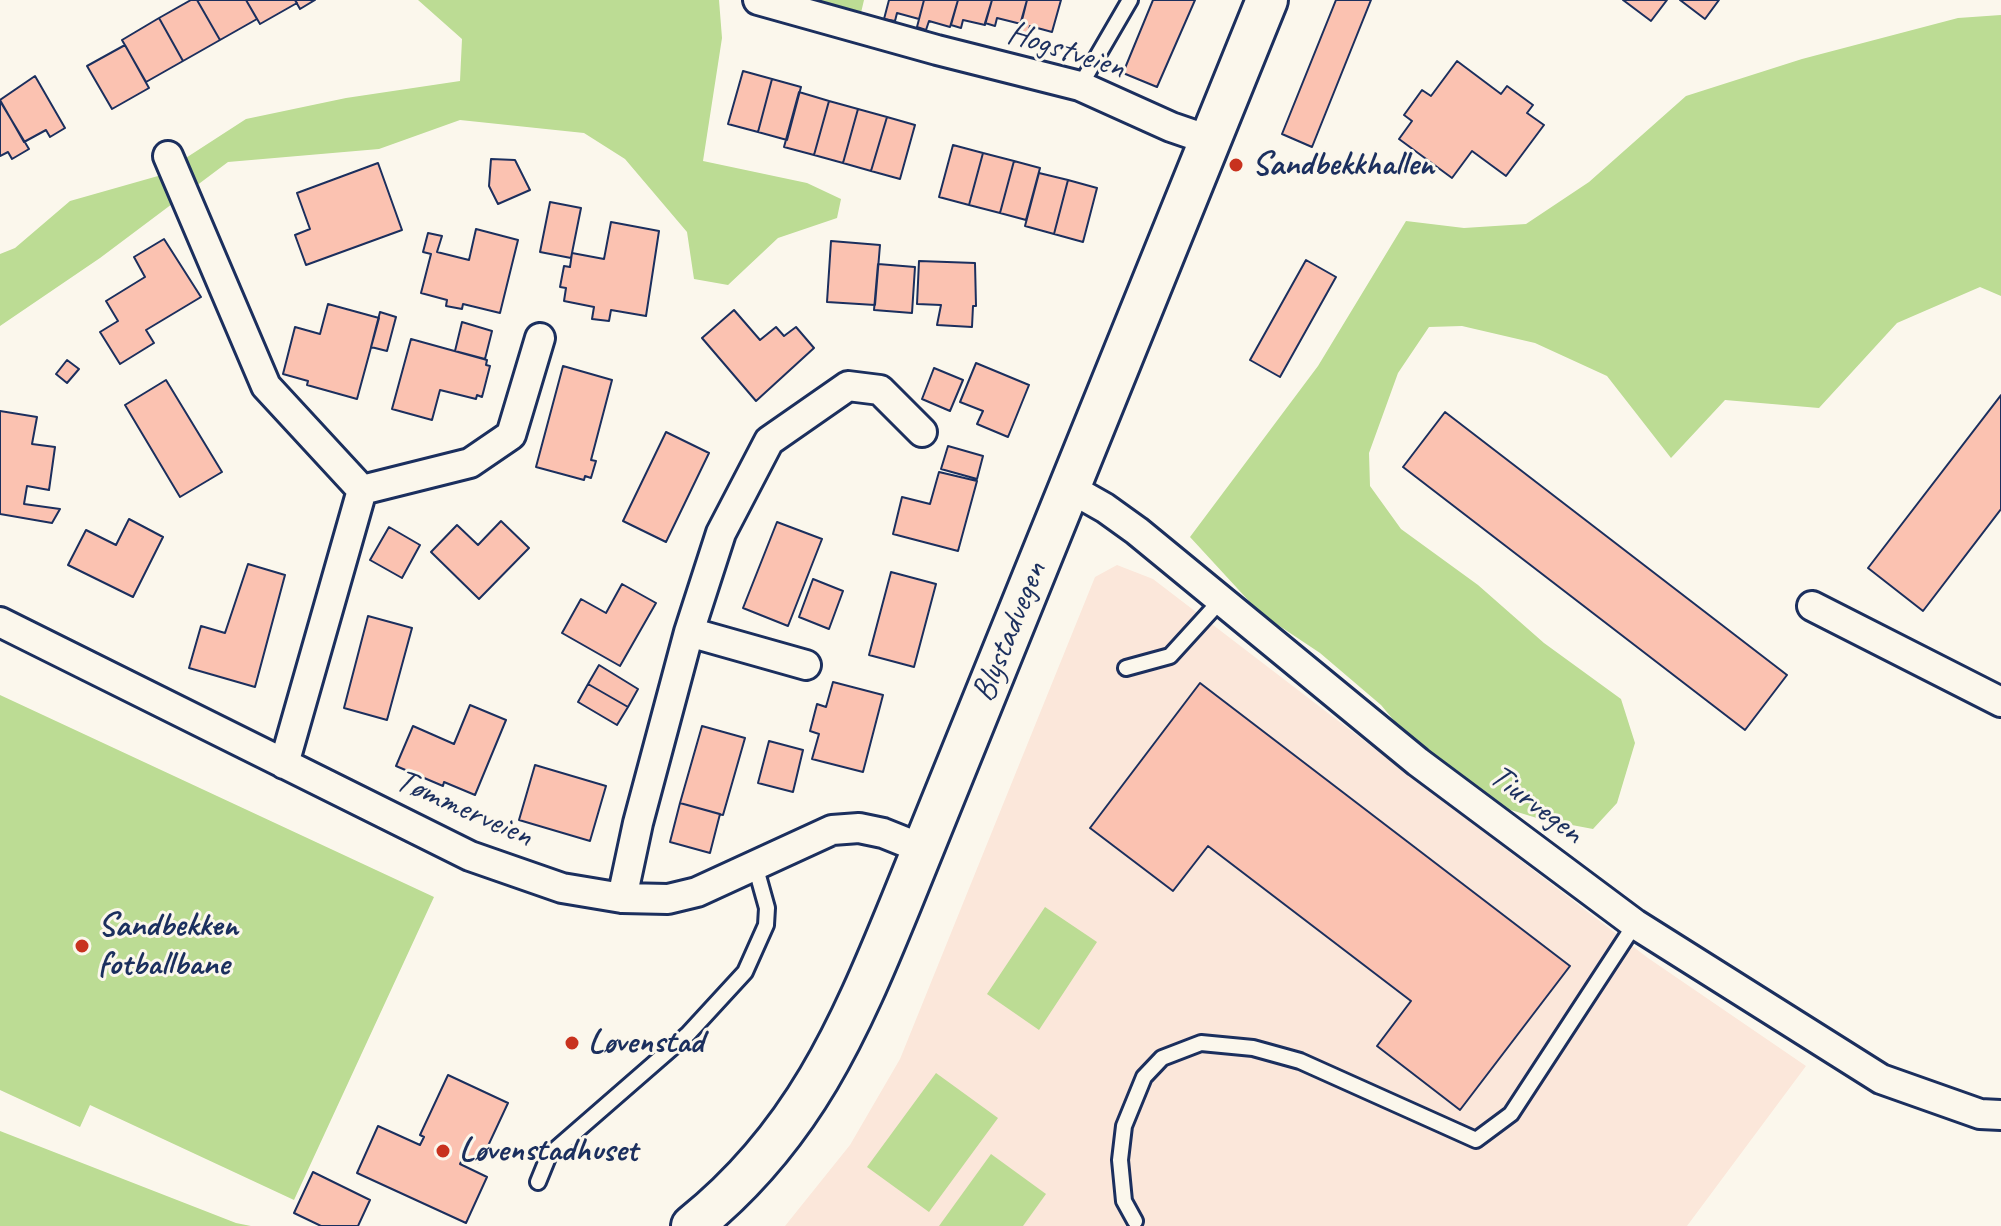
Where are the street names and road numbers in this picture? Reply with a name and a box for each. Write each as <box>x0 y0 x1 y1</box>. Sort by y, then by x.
street label: Hogstveien <box>1002 13 1130 89</box>
street label: Blystadvegen <box>964 556 1056 708</box>
street label: Tiurvegen <box>1481 756 1591 854</box>
street label: Tømmerveien <box>389 761 539 857</box>

